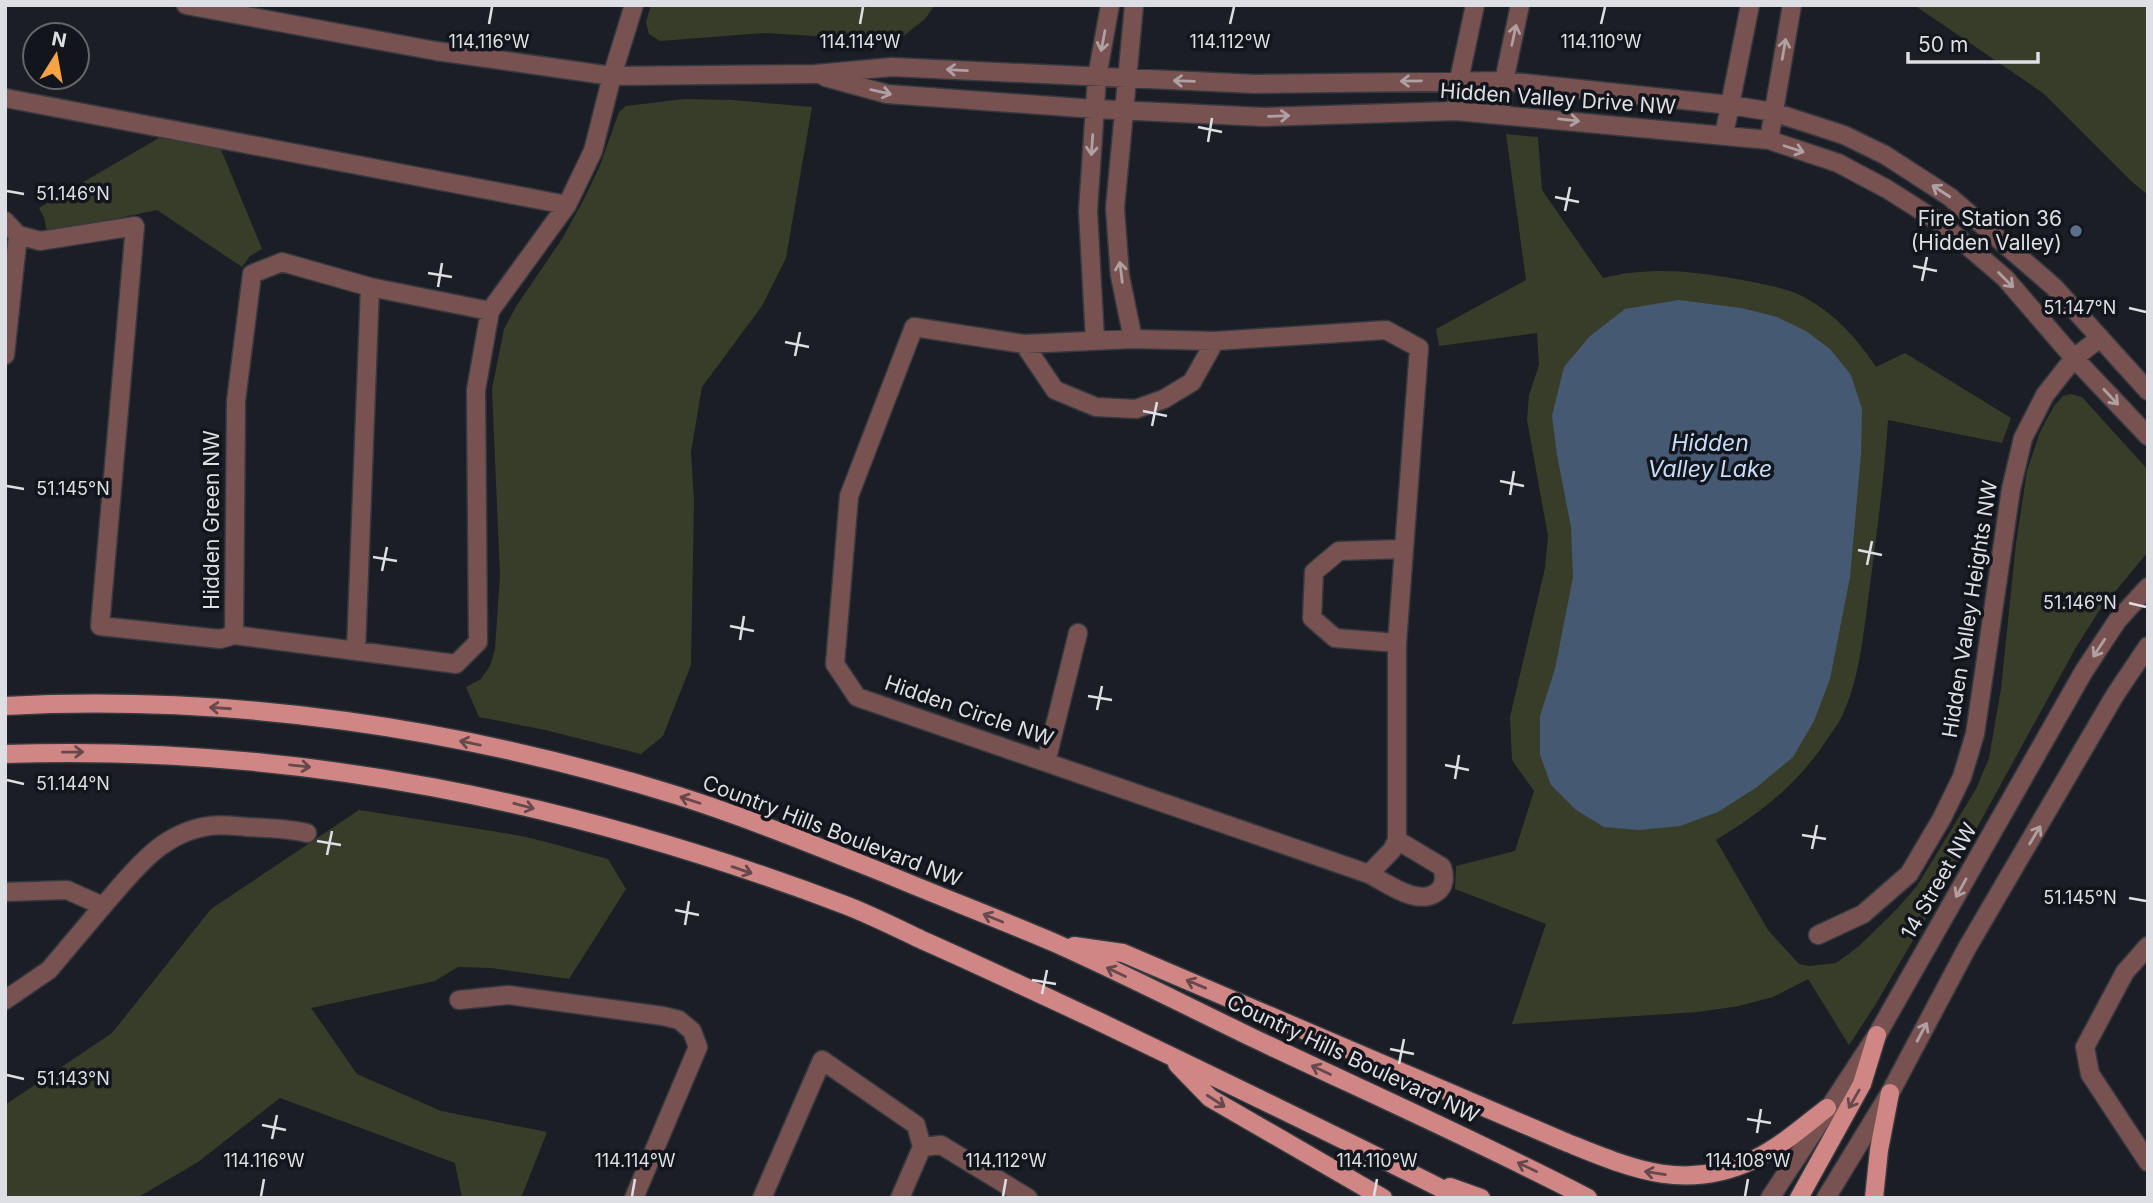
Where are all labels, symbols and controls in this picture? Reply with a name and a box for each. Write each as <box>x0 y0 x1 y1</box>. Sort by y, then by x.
north arrow <box>21 21 91 91</box>
scale bar <box>1908 21 2038 65</box>
one-way arrow <box>1507 24 1521 47</box>
text: N <box>50 27 68 52</box>
one-way arrow <box>1096 29 1110 52</box>
text: 114.116°W <box>448 31 530 52</box>
text: 114.114°W <box>819 31 901 52</box>
text: 114.112°W <box>1190 31 1271 52</box>
text: 114.110°W <box>1560 31 1642 52</box>
text: 50 m <box>1918 32 1968 57</box>
one-way arrow <box>1778 38 1791 61</box>
one-way arrow <box>945 64 968 77</box>
one-way arrow <box>1400 74 1423 88</box>
one-way arrow <box>1173 75 1196 88</box>
street label: Hidden Valley Drive NW <box>1439 78 1677 119</box>
one-way arrow <box>869 85 892 99</box>
one-way arrow <box>1267 110 1290 123</box>
one-way arrow <box>1557 114 1579 127</box>
one-way arrow <box>1085 133 1098 156</box>
one-way arrow <box>1782 144 1804 156</box>
text: 51.146°N <box>36 183 110 204</box>
one-way arrow <box>1931 184 1951 198</box>
place label: Fire Station 36 (Hidden Valley) <box>1911 206 2062 255</box>
marker: Fire Station 36 (Hidden Valley) <box>2068 223 2084 239</box>
one-way arrow <box>1114 261 1127 284</box>
one-way arrow <box>1997 271 2014 288</box>
text: 51.147°N <box>2044 297 2116 318</box>
one-way arrow <box>2103 388 2120 405</box>
water label: Hidden Valley Lake <box>1648 429 1772 483</box>
street label: Hidden Green NW <box>199 430 224 610</box>
text: 51.145°N <box>36 478 110 499</box>
street label: Hidden Valley Heights NW <box>1937 478 2002 739</box>
text: 51.146°N <box>2043 592 2117 613</box>
one-way arrow <box>2092 638 2106 657</box>
street label: Hidden Circle NW <box>882 670 1057 751</box>
one-way arrow <box>210 701 232 714</box>
one-way arrow <box>459 736 482 749</box>
one-way arrow <box>62 745 85 759</box>
one-way arrow <box>289 760 311 773</box>
street label: Country Hills Boulevard NW <box>699 770 966 892</box>
text: 51.144°N <box>36 773 110 794</box>
one-way arrow <box>679 793 701 806</box>
one-way arrow <box>513 801 535 814</box>
street label: 14 Street NW <box>1895 818 1982 943</box>
one-way arrow <box>2028 825 2042 845</box>
one-way arrow <box>731 865 753 877</box>
one-way arrow <box>1954 877 1967 898</box>
text: 51.145°N <box>2043 887 2117 908</box>
one-way arrow <box>983 911 1005 924</box>
one-way arrow <box>1106 965 1127 978</box>
one-way arrow <box>1186 977 1208 990</box>
street label: Country Hills Boulevard NW <box>1223 989 1484 1128</box>
one-way arrow <box>1916 1022 1929 1043</box>
one-way arrow <box>1311 1063 1332 1076</box>
text: 51.143°N <box>36 1068 110 1089</box>
one-way arrow <box>1847 1089 1861 1109</box>
one-way arrow <box>1206 1094 1225 1108</box>
text: 114.116°W <box>223 1150 305 1171</box>
text: 114.114°W <box>594 1150 676 1171</box>
text: 114.112°W <box>966 1150 1047 1171</box>
text: 114.110°W <box>1336 1150 1418 1171</box>
text: 114.108°W <box>1706 1150 1791 1171</box>
one-way arrow <box>1517 1159 1538 1173</box>
one-way arrow <box>1644 1166 1667 1179</box>

